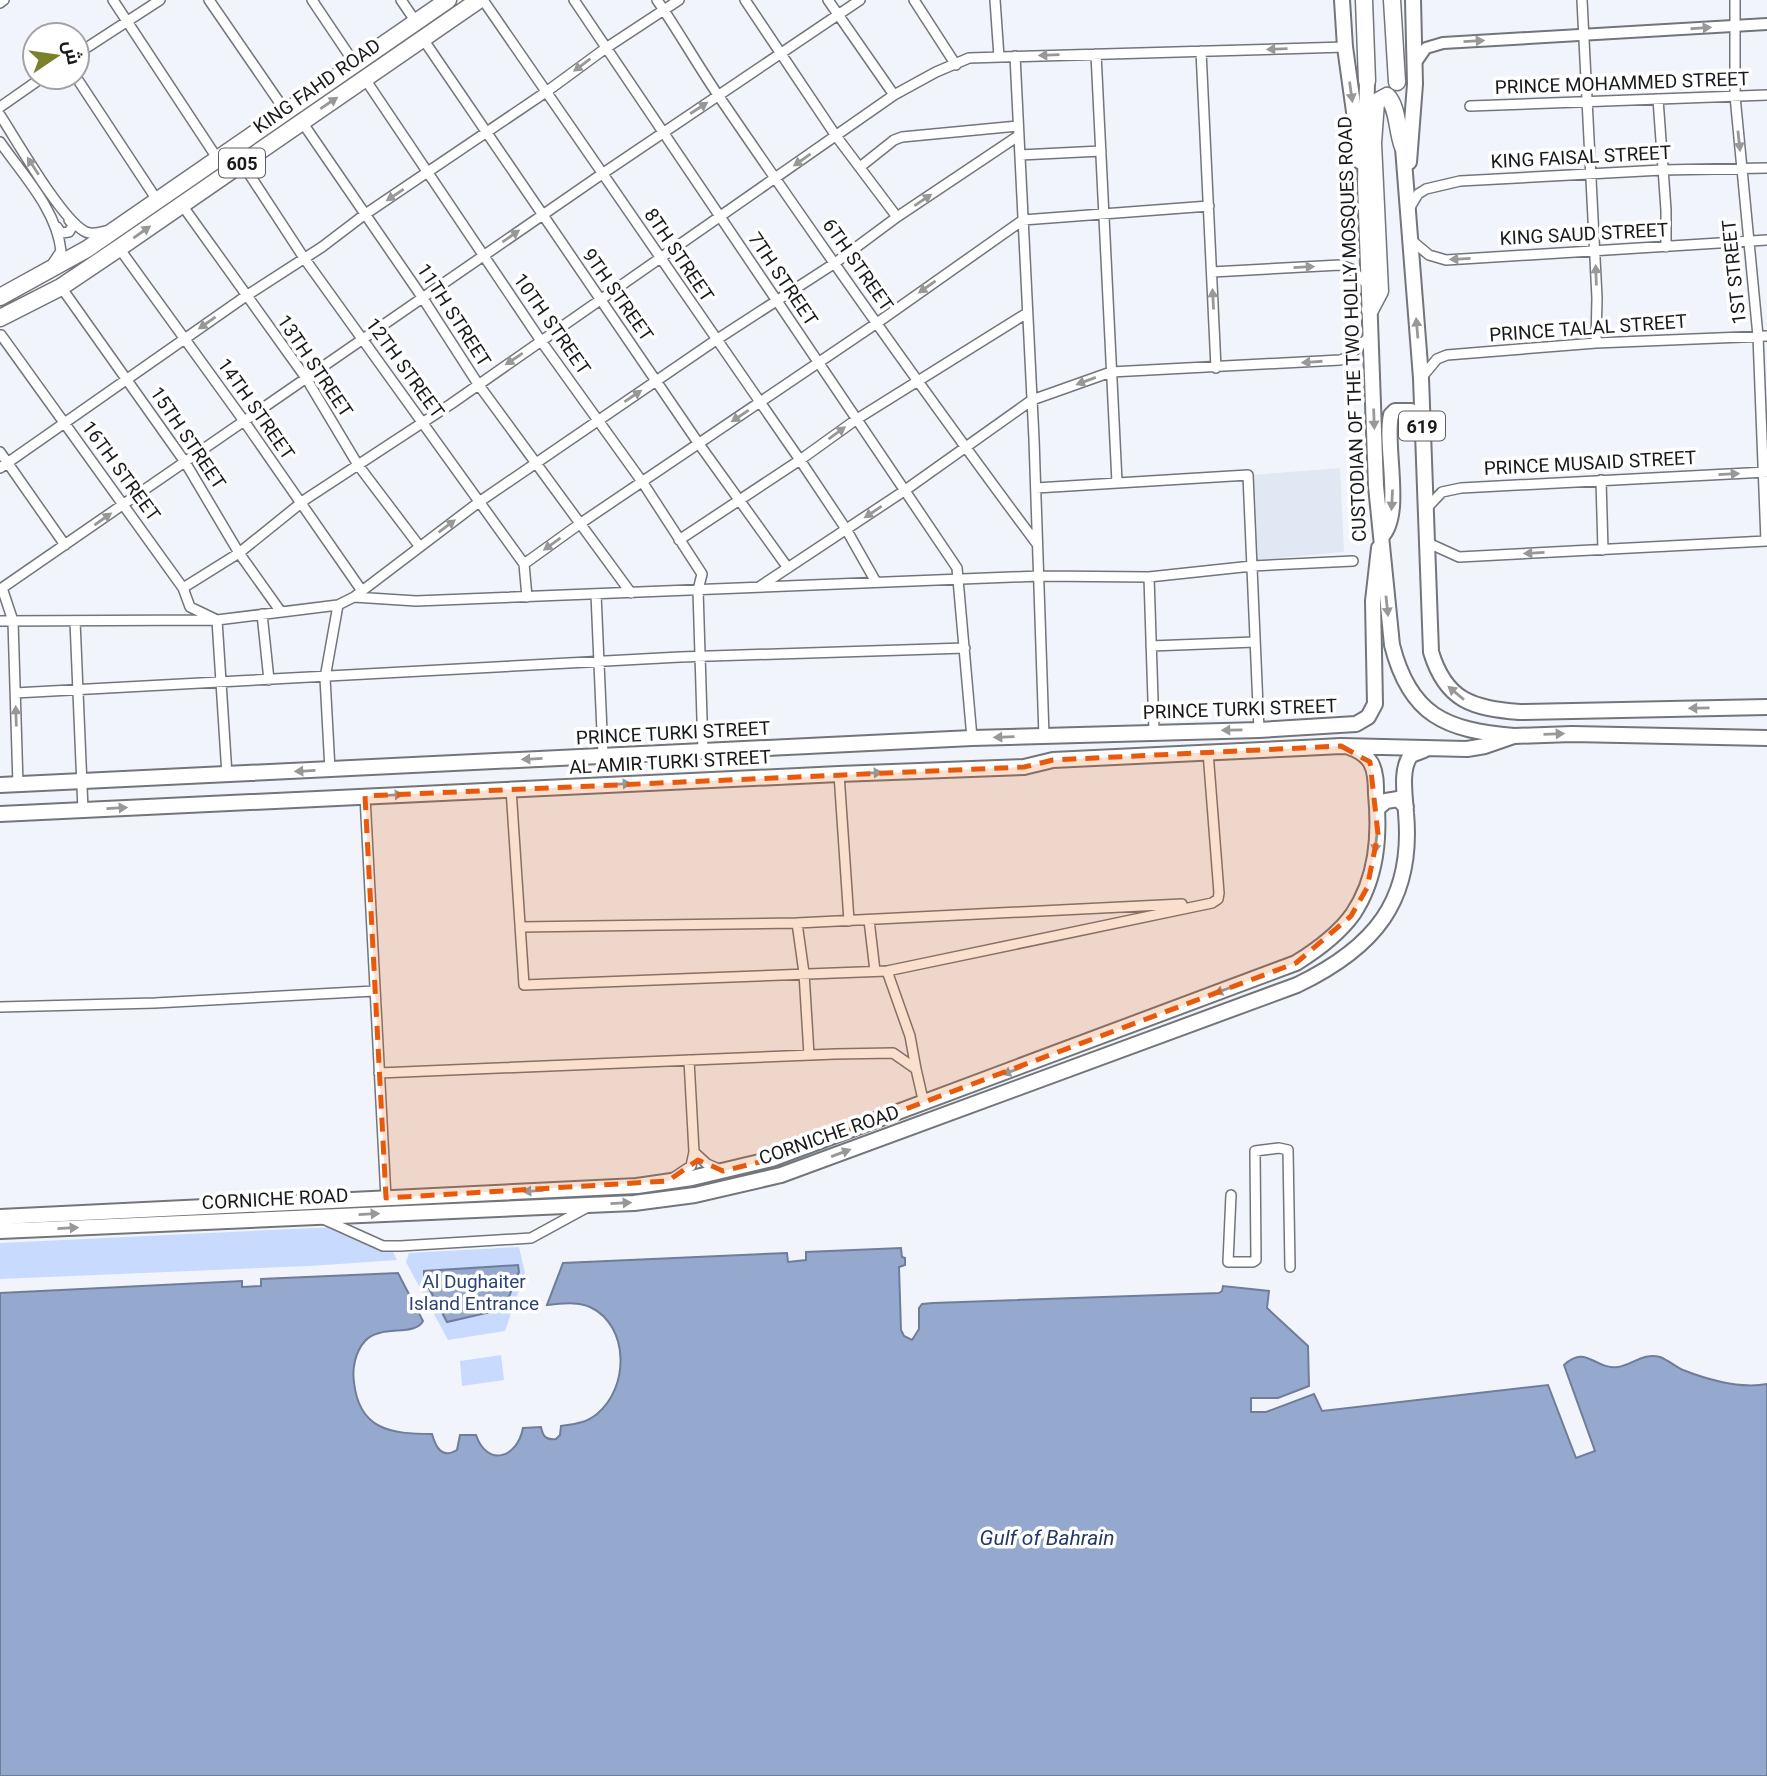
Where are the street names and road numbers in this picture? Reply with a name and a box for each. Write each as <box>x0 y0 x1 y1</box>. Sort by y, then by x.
street label: KING FAHD ROAD <box>249 34 385 138</box>
street label: PRINCE MOHAMMED STREET <box>1494 67 1750 99</box>
street label: CUSTODIAN OF THE TWO HOLLY MOSQUES ROAD <box>1333 116 1371 542</box>
street label: KING FAISAL STREET <box>1490 141 1672 173</box>
road number: 605 <box>219 148 265 178</box>
street label: 8TH STREET <box>639 204 719 306</box>
street label: 6TH STREET <box>818 214 898 316</box>
street label: KING SAUD STREET <box>1499 218 1669 250</box>
street label: 1ST STREET <box>1717 219 1751 325</box>
street label: 7TH STREET <box>743 228 823 330</box>
street label: 9TH STREET <box>578 244 658 346</box>
street label: 11TH STREET <box>412 259 496 371</box>
street label: 10TH STREET <box>509 269 595 379</box>
street label: 13TH STREET <box>272 310 358 422</box>
street label: PRINCE TALAL STREET <box>1488 310 1688 346</box>
street label: 12TH STREET <box>361 313 449 423</box>
street label: 14TH STREET <box>213 354 299 464</box>
street label: 15TH STREET <box>145 382 231 494</box>
road number: 619 <box>1399 412 1445 440</box>
street label: 16TH STREET <box>77 416 165 526</box>
street label: PRINCE MUSAID STREET <box>1483 446 1697 480</box>
street label: PRINCE TURKI STREET <box>1142 694 1338 724</box>
street label: PRINCE TURKI STREET <box>575 716 771 750</box>
street label: AL AMIR TURKI STREET <box>568 745 772 779</box>
street label: CORNICHE ROAD <box>756 1100 902 1170</box>
street label: CORNICHE ROAD <box>201 1184 349 1214</box>

